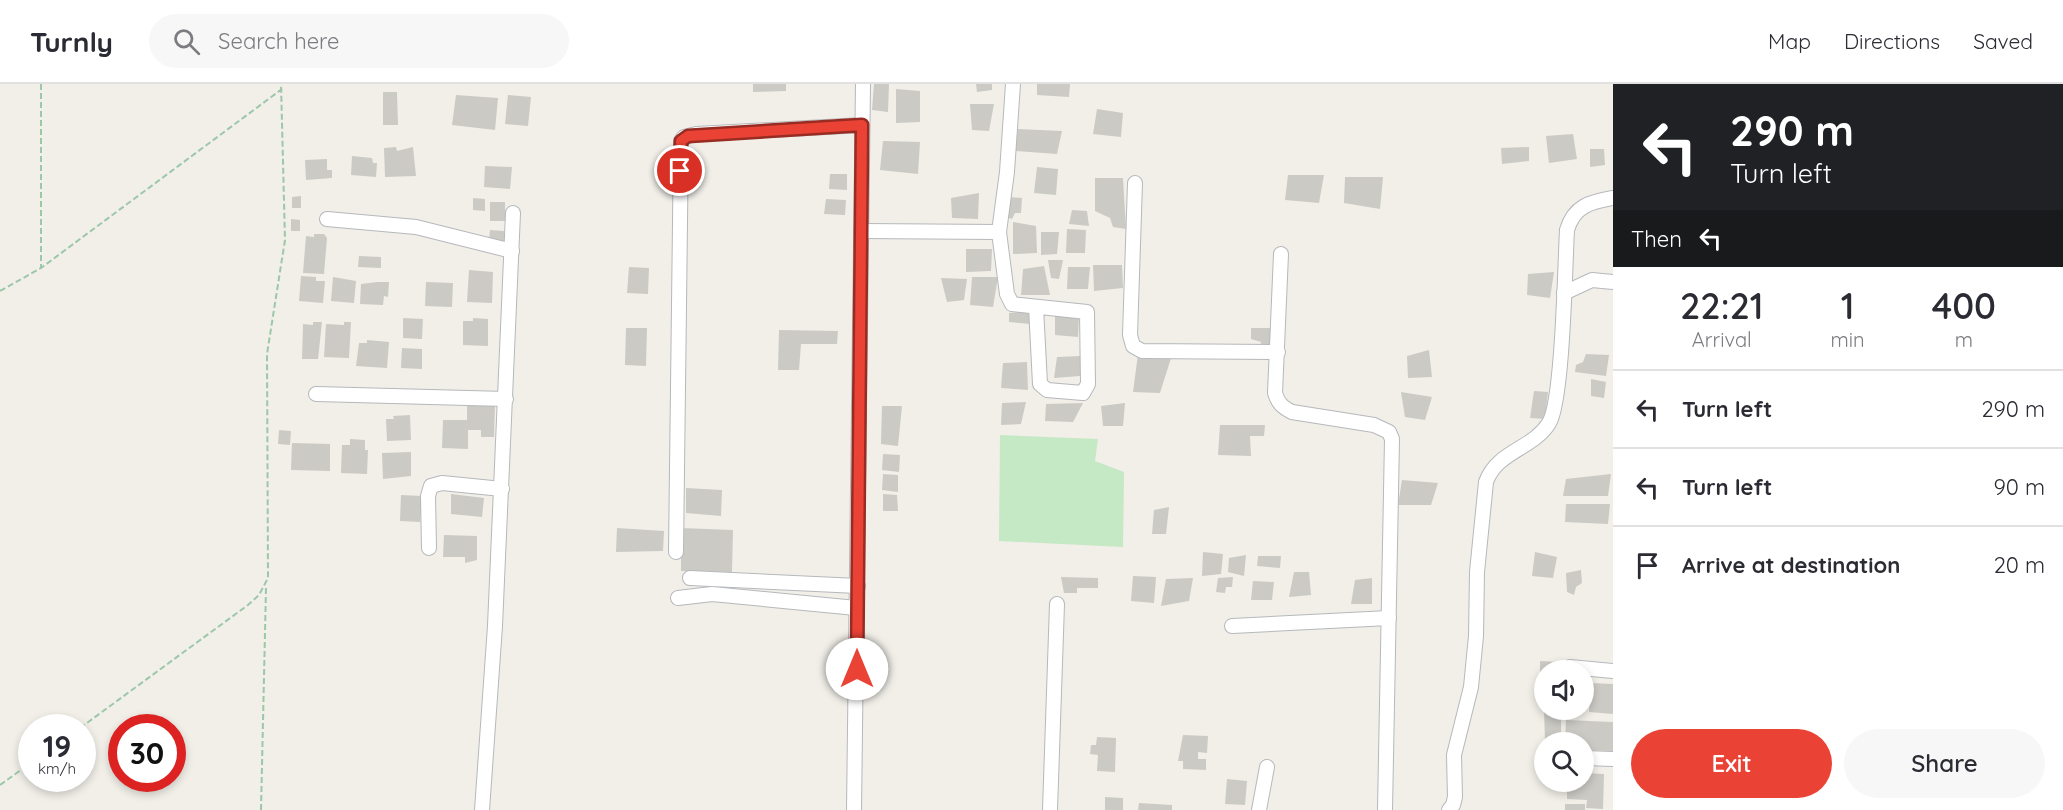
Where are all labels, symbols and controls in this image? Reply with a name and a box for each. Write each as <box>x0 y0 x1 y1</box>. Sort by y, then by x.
search box <box>149 14 569 68</box>
text: Turnly <box>30 24 113 59</box>
icon: search <box>170 25 203 58</box>
text: Search here <box>218 27 339 55</box>
text: Map <box>1768 28 1811 54</box>
text: Directions <box>1844 28 1940 54</box>
text: Saved <box>1973 28 2033 54</box>
text: 290 m <box>1730 104 1854 157</box>
icon: left <box>1631 108 1709 186</box>
pin <box>654 145 705 196</box>
icon: arrive <box>663 154 696 187</box>
text: Turn left <box>1730 156 1832 190</box>
icon: left <box>1694 222 1727 255</box>
text: Then <box>1631 225 1682 253</box>
text: 22:21 <box>1680 283 1764 328</box>
text: 1 <box>1841 283 1855 328</box>
text: 400 <box>1932 283 1996 328</box>
text: Arrival <box>1692 327 1752 352</box>
text: min <box>1831 327 1865 352</box>
text: m <box>1955 327 1973 352</box>
icon: left <box>1631 393 1664 426</box>
text: Turn left <box>1682 395 1772 423</box>
text: 290 m <box>1981 395 2045 423</box>
icon: left <box>1631 471 1664 504</box>
text: Turn left <box>1682 473 1772 501</box>
text: 90 m <box>1994 473 2045 501</box>
icon: arrive <box>1631 549 1664 582</box>
text: Arrive at destination <box>1682 551 1900 579</box>
text: 20 m <box>1994 551 2045 579</box>
position arrow <box>825 637 889 701</box>
map controls <box>1534 660 1594 792</box>
button: sound <box>1534 660 1594 720</box>
speed limit sign: 30 <box>108 714 186 792</box>
text: 19 <box>43 727 71 765</box>
button: Exit <box>1631 729 1832 798</box>
button: Share <box>1844 729 2045 798</box>
button: search <box>1534 732 1594 792</box>
text: km/h <box>38 759 76 778</box>

